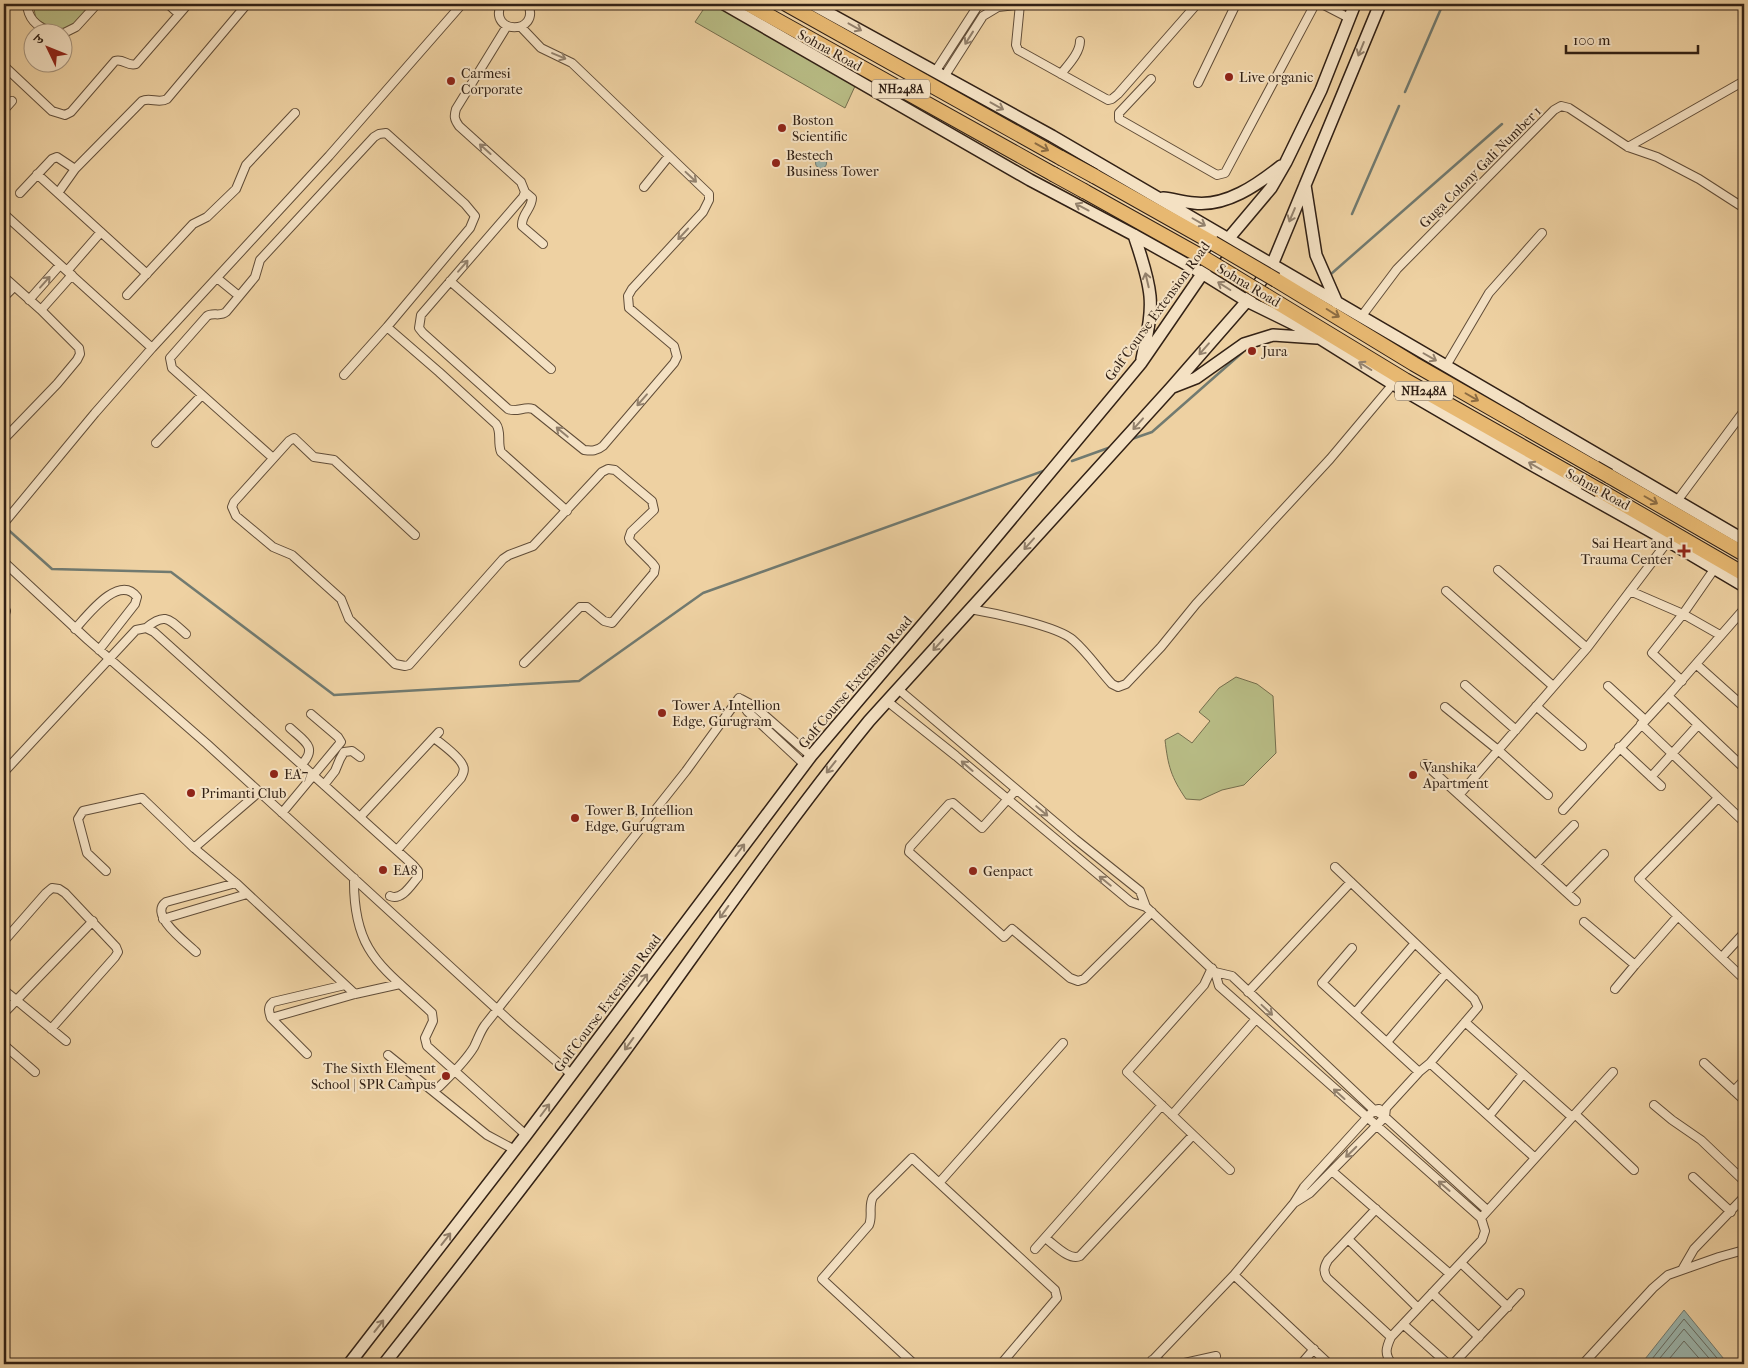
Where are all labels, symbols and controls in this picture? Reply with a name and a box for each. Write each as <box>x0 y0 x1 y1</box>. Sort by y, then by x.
north arrow <box>22 22 72 72</box>
scale bar <box>1566 22 1698 54</box>
one-way arrow <box>847 23 862 33</box>
street label: Sohna Road <box>795 26 865 75</box>
text: उ <box>30 30 48 49</box>
one-way arrow <box>964 30 974 44</box>
text: 100 m <box>1573 31 1611 49</box>
one-way arrow <box>1356 41 1366 56</box>
one-way arrow <box>551 52 566 62</box>
place label: Carmesi Corporate <box>461 65 523 98</box>
place label: Live organic <box>1239 69 1313 86</box>
marker: Live organic <box>1223 71 1235 83</box>
marker: Carmesi Corporate <box>445 75 457 87</box>
road number: NH248A <box>872 80 930 98</box>
one-way arrow <box>989 102 1004 111</box>
street label: Guga Colony Gali Number 1 <box>1416 103 1545 232</box>
place label: Boston Scientific <box>792 112 848 145</box>
marker: Boston Scientific <box>776 122 788 134</box>
one-way arrow <box>479 143 492 155</box>
one-way arrow <box>1035 143 1049 153</box>
place label: Bestech Business Tower <box>786 147 879 180</box>
marker: Bestech Business Tower <box>770 157 782 169</box>
one-way arrow <box>685 171 697 183</box>
one-way arrow <box>1074 202 1089 212</box>
one-way arrow <box>1287 207 1297 222</box>
one-way arrow <box>1191 217 1206 227</box>
one-way arrow <box>677 227 689 240</box>
street label: Golf Course Extension Road <box>1101 238 1214 384</box>
one-way arrow <box>457 260 468 273</box>
street label: Sohna Road <box>1214 260 1284 311</box>
one-way arrow <box>1142 273 1151 289</box>
one-way arrow <box>39 276 51 289</box>
one-way arrow <box>1217 281 1231 291</box>
one-way arrow <box>1326 308 1340 319</box>
one-way arrow <box>1198 343 1210 356</box>
place label: Jura <box>1261 343 1288 360</box>
marker: Jura <box>1246 345 1258 357</box>
one-way arrow <box>1422 352 1436 362</box>
one-way arrow <box>1358 361 1372 371</box>
road number: NH248A <box>1395 382 1453 401</box>
one-way arrow <box>637 393 648 406</box>
one-way arrow <box>1464 393 1479 403</box>
one-way arrow <box>1132 417 1144 430</box>
one-way arrow <box>556 427 569 438</box>
one-way arrow <box>1528 461 1543 471</box>
street label: Sohna Road <box>1563 465 1633 514</box>
one-way arrow <box>1643 496 1658 505</box>
place label: Sai Heart and Trauma Center <box>1581 535 1673 568</box>
one-way arrow <box>1023 538 1035 551</box>
marker: Sai Heart and Trauma Center <box>1677 544 1691 558</box>
street label: Golf Course Extension Road <box>795 612 916 752</box>
one-way arrow <box>932 639 944 652</box>
place label: Tower A, Intellion Edge, Gurugram <box>672 697 780 730</box>
marker: Tower A, Intellion Edge, Gurugram <box>656 707 668 719</box>
place label: Vanshika Apartment <box>1422 759 1489 792</box>
one-way arrow <box>826 760 836 774</box>
one-way arrow <box>961 760 974 771</box>
place label: EA7 <box>284 766 309 783</box>
marker: EA7 <box>268 768 280 780</box>
marker: Vanshika Apartment <box>1407 769 1419 781</box>
place label: Primanti Club <box>201 785 286 802</box>
marker: Primanti Club <box>185 787 197 799</box>
place label: Tower B, Intellion Edge, Gurugram <box>585 802 693 835</box>
one-way arrow <box>1035 806 1048 817</box>
marker: Tower B, Intellion Edge, Gurugram <box>569 812 581 824</box>
one-way arrow <box>735 844 746 857</box>
place label: EA8 <box>393 862 418 879</box>
place label: Genpact <box>983 863 1033 880</box>
marker: EA8 <box>377 864 389 876</box>
marker: Genpact <box>967 865 979 877</box>
one-way arrow <box>1099 875 1112 886</box>
one-way arrow <box>719 905 729 919</box>
street label: Golf Course Extension Road <box>550 931 665 1076</box>
one-way arrow <box>637 974 648 987</box>
one-way arrow <box>1261 1004 1274 1016</box>
one-way arrow <box>624 1037 634 1051</box>
place label: The Sixth Element School | SPR Campus <box>311 1060 436 1093</box>
marker: The Sixth Element School | SPR Campus <box>440 1070 452 1082</box>
one-way arrow <box>1333 1088 1346 1100</box>
one-way arrow <box>540 1103 550 1117</box>
one-way arrow <box>1345 1146 1357 1158</box>
one-way arrow <box>1438 1180 1451 1191</box>
one-way arrow <box>441 1233 452 1246</box>
one-way arrow <box>374 1319 384 1333</box>

